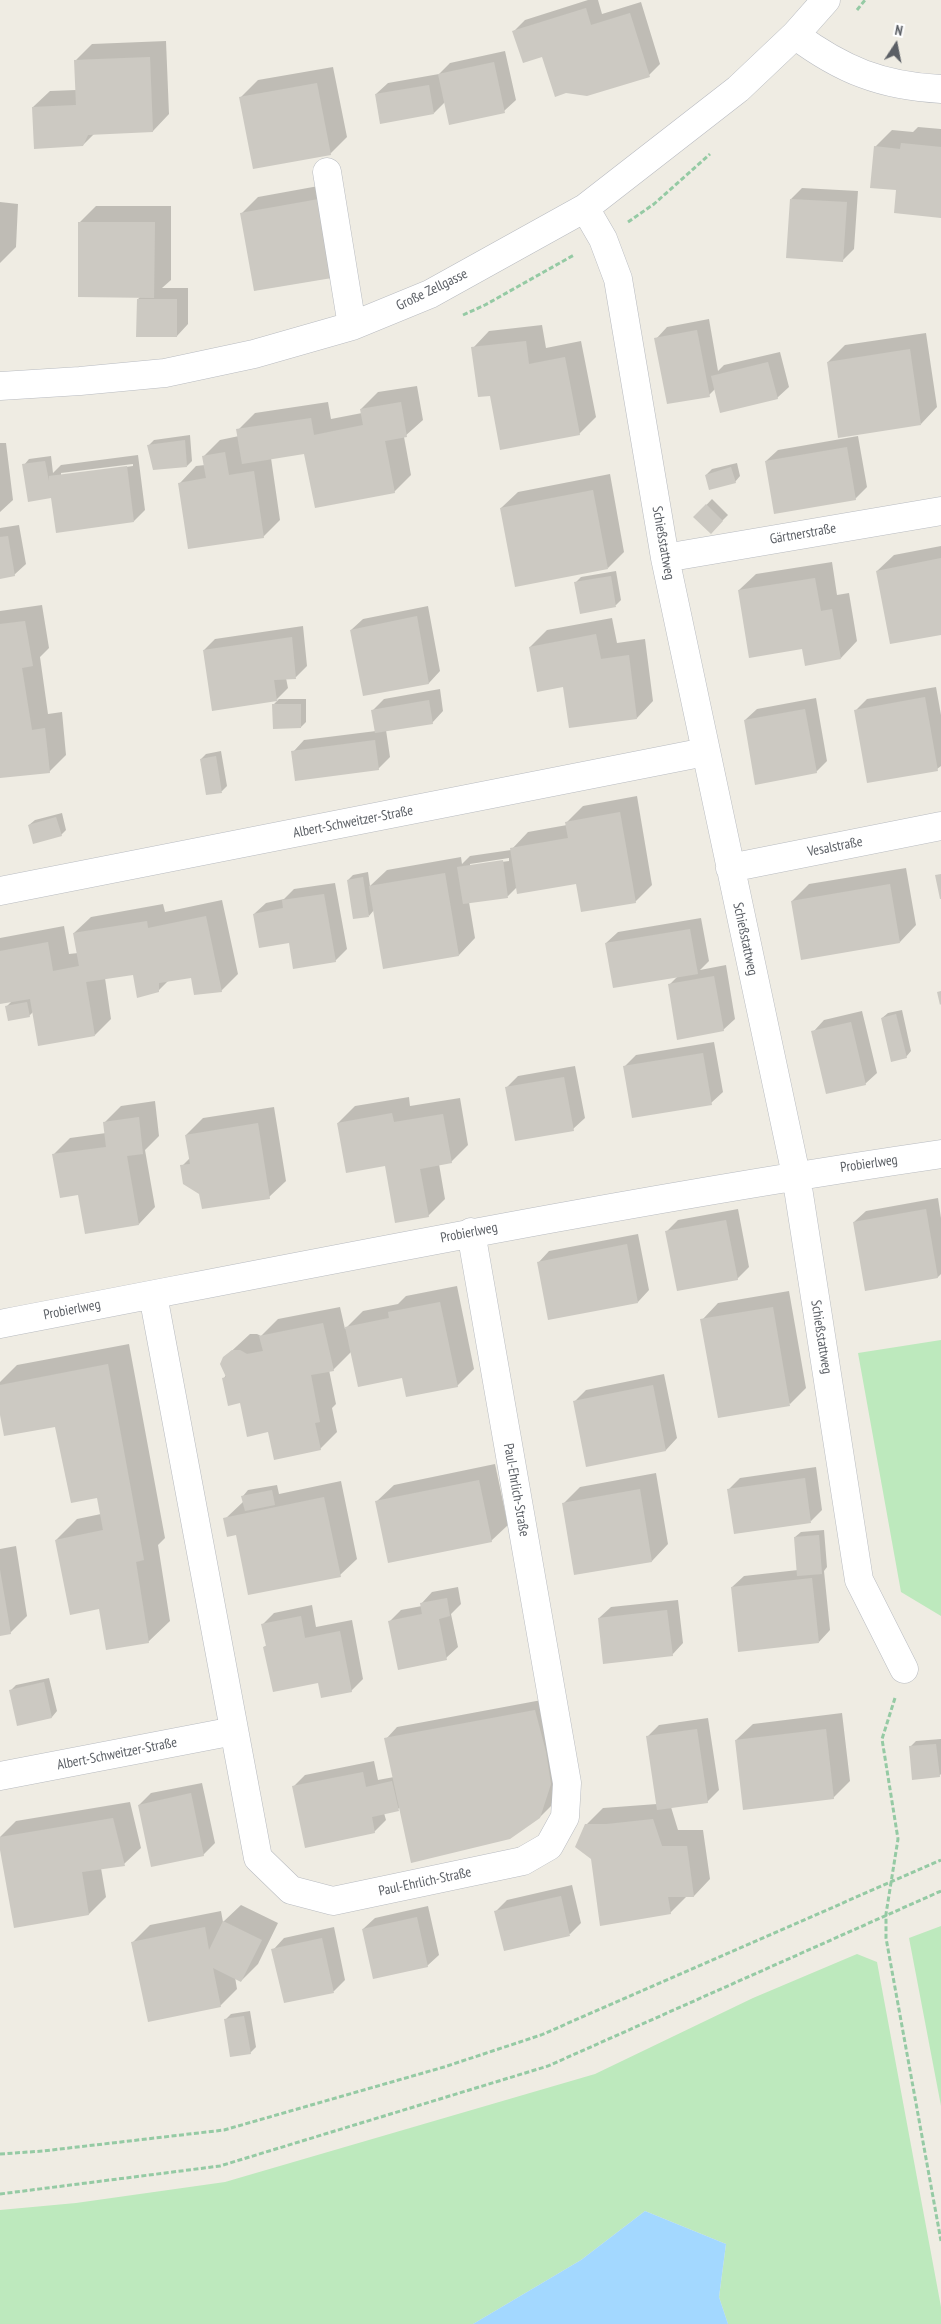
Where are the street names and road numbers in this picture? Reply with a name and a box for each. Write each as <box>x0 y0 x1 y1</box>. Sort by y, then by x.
street label: Große Zellgasse <box>394 266 470 314</box>
street label: Schießstattweg <box>648 505 678 581</box>
street label: Gärtnerstraße <box>769 520 837 548</box>
street label: Albert-Schweitzer-Straße <box>292 802 414 842</box>
street label: Vesalstraße <box>806 833 864 861</box>
street label: Schießstattweg <box>729 901 761 977</box>
street label: Probierlweg <box>839 1152 899 1176</box>
street label: Probierlweg <box>439 1219 499 1247</box>
street label: Probierlweg <box>42 1296 102 1324</box>
street label: Schießstattweg <box>807 1299 835 1375</box>
street label: Paul-Ehrlich-Straße <box>500 1442 532 1538</box>
street label: Albert-Schweitzer-Straße <box>56 1734 178 1774</box>
street label: Paul-Ehrlich-Straße <box>377 1864 473 1900</box>

